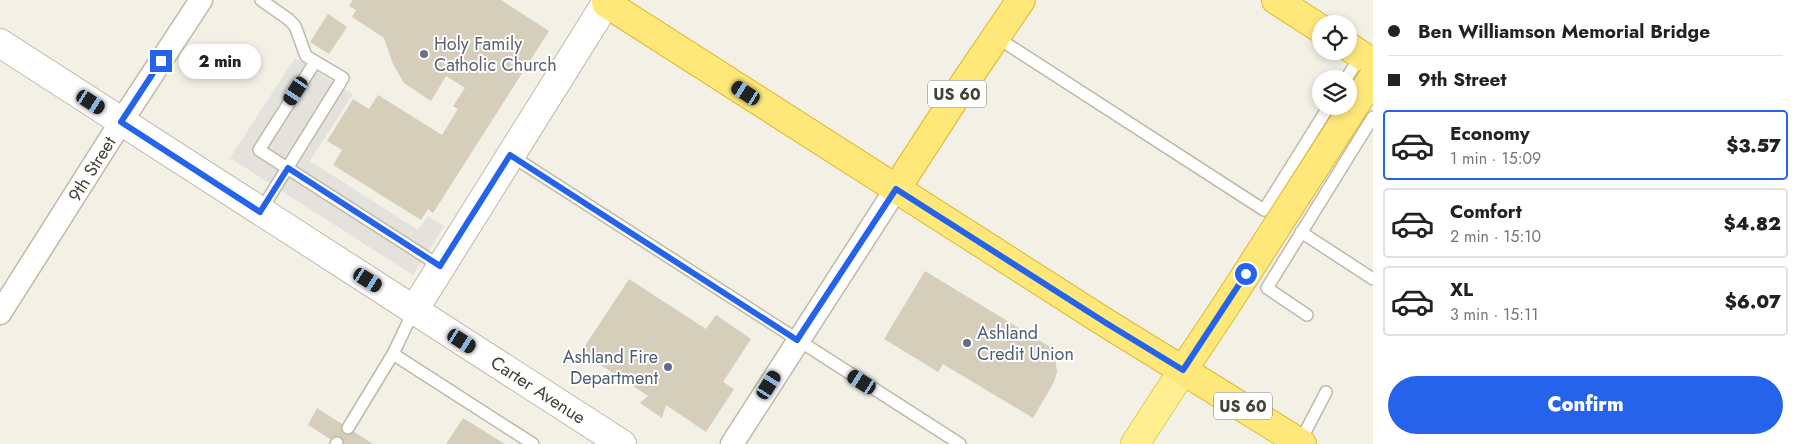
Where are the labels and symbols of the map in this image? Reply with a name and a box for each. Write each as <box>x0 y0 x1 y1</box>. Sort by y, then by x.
place label: Holy Family Catholic Church <box>434 31 557 78</box>
callout: 2 min <box>178 44 261 78</box>
marker: Holy Family Catholic Church <box>418 48 430 60</box>
route end <box>150 50 172 72</box>
car <box>281 74 310 108</box>
car <box>729 79 762 107</box>
road number: US 60 <box>928 80 986 108</box>
car <box>74 88 107 116</box>
street label: 9th Street <box>62 131 123 207</box>
route start <box>1235 263 1257 285</box>
car <box>351 266 384 294</box>
place label: Ashland Credit Union <box>977 320 1074 367</box>
car <box>445 327 478 355</box>
marker: Ashland Credit Union <box>961 337 973 349</box>
place label: Ashland Fire Department <box>563 344 659 391</box>
street label: Carter Avenue <box>485 350 591 430</box>
marker: Ashland Fire Department <box>662 361 674 373</box>
car <box>754 368 783 402</box>
car <box>845 368 878 396</box>
road number: US 60 <box>1214 392 1272 420</box>

